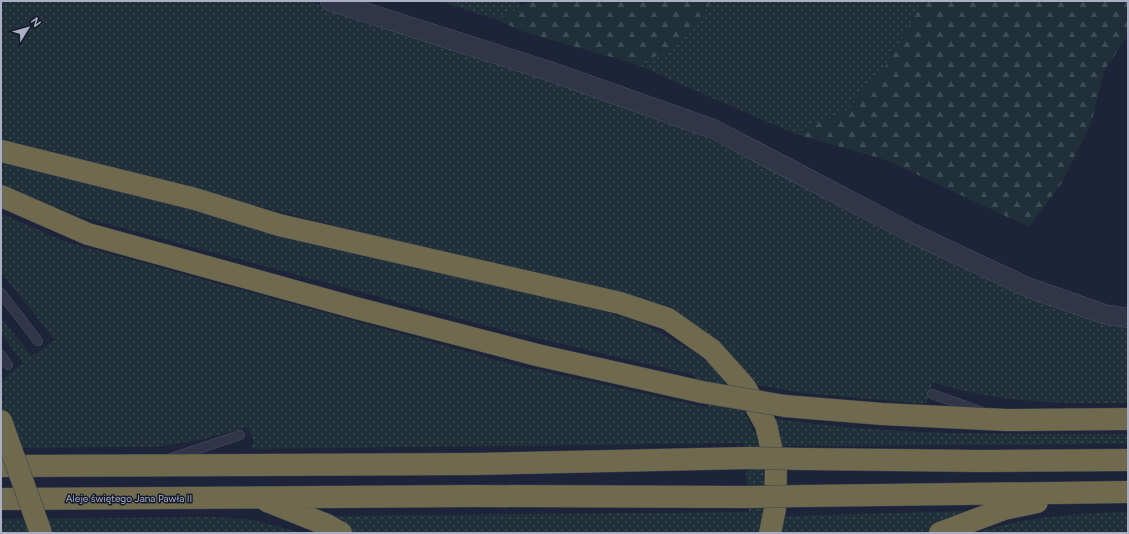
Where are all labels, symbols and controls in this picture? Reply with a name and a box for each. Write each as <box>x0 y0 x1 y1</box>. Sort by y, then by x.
north arrow <box>8 8 48 48</box>
text: N <box>28 15 43 30</box>
street label: Aleje świętego Jana Pawła II <box>66 492 192 505</box>

